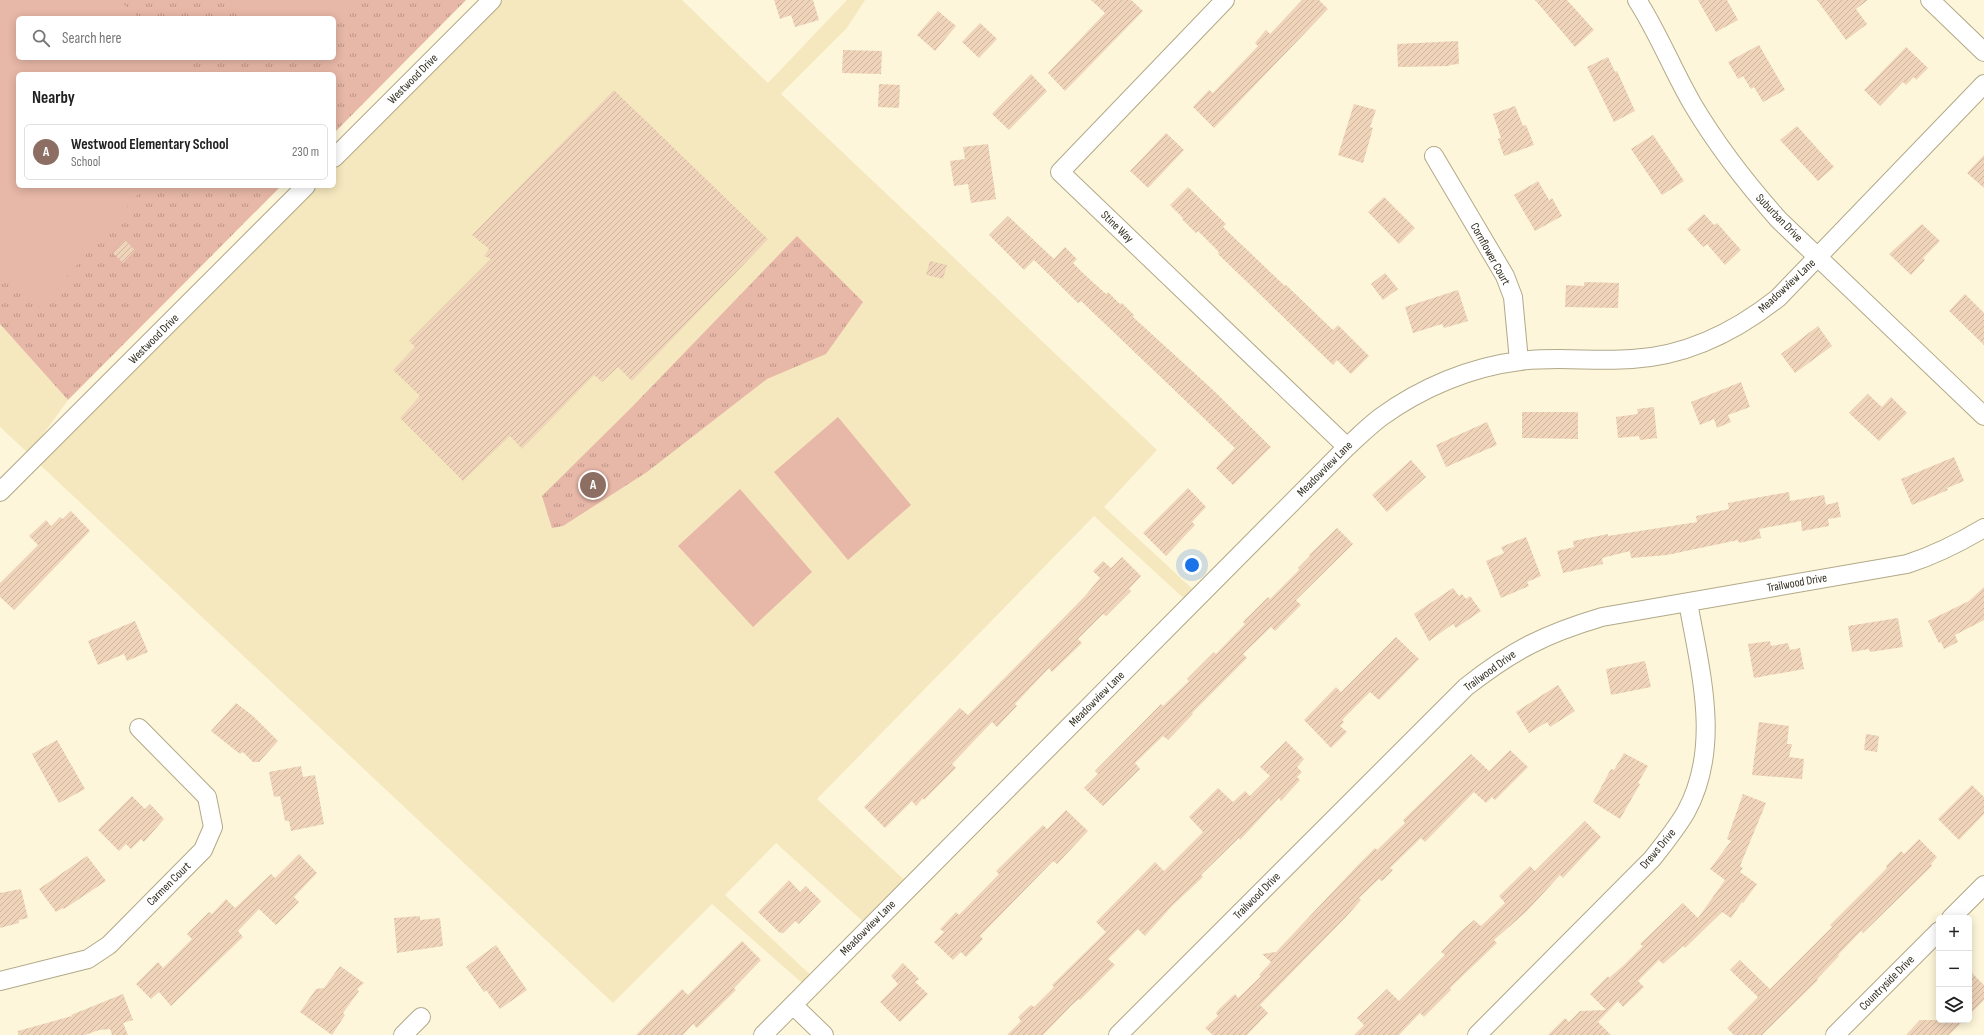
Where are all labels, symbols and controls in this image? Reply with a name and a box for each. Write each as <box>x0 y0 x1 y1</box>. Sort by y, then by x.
search box <box>16 16 336 60</box>
icon: search <box>30 27 52 49</box>
text: Search here <box>62 29 122 48</box>
street label: Westwood Drive <box>385 51 441 107</box>
text: Nearby <box>32 88 75 108</box>
text: Westwood Elementary School <box>71 135 229 154</box>
text: A <box>43 144 49 160</box>
text: 230 m <box>292 144 319 160</box>
text: School <box>71 154 101 170</box>
street label: Suburban Drive <box>1752 191 1806 245</box>
street label: Stine Way <box>1098 208 1137 246</box>
street label: Cornflower Court <box>1467 220 1514 288</box>
street label: Meadowview Lane <box>1755 256 1819 316</box>
street label: Westwood Drive <box>126 311 182 367</box>
street label: Meadowview Lane <box>1294 438 1356 500</box>
pin: A <box>580 470 606 500</box>
your location <box>1182 555 1202 575</box>
street label: Trailwood Drive <box>1766 570 1828 596</box>
street label: Trailwood Drive <box>1461 647 1519 695</box>
street label: Meadowview Lane <box>1066 668 1128 730</box>
street label: Drews Drive <box>1637 826 1679 872</box>
street label: Carmen Court <box>144 859 194 909</box>
street label: Trailwood Drive <box>1230 869 1284 923</box>
street label: Meadowview Lane <box>837 897 899 959</box>
map controls <box>1936 915 1972 1023</box>
button: + <box>1936 915 1972 951</box>
button: − <box>1936 951 1972 987</box>
street label: Countryside Drive <box>1856 952 1918 1014</box>
button: layers <box>1936 987 1972 1023</box>

